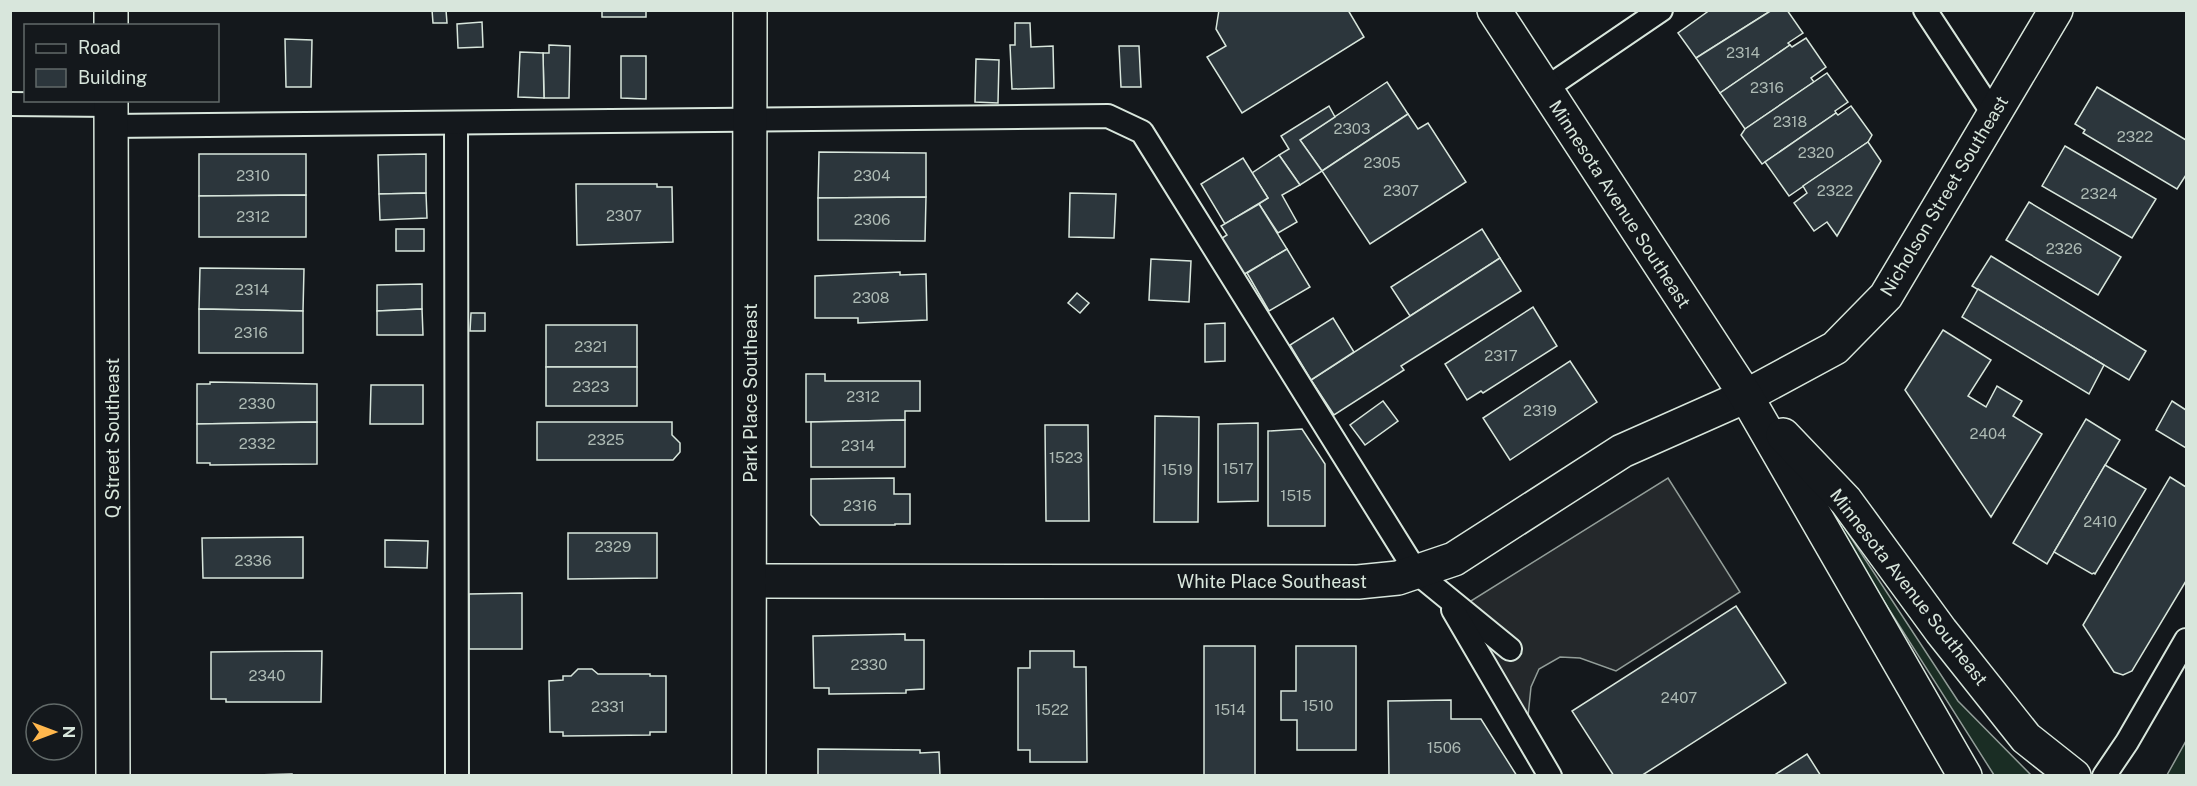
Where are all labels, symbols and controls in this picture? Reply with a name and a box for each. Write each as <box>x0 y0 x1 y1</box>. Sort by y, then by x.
legend <box>24 24 219 102</box>
text: Road <box>78 37 121 58</box>
house number: 2314 <box>1726 44 1760 61</box>
text: Building <box>78 67 147 88</box>
house number: 2316 <box>1750 79 1784 96</box>
street label: Nicholson Street Southeast <box>1876 92 2012 300</box>
street label: Minnesota Avenue Southeast <box>1545 96 1695 312</box>
house number: 2318 <box>1773 113 1807 130</box>
house number: 2303 <box>1334 120 1370 137</box>
house number: 2322 <box>2117 128 2153 145</box>
house number: 2320 <box>1798 144 1834 161</box>
house number: 2305 <box>1363 154 1401 171</box>
house number: 2310 <box>236 167 270 184</box>
house number: 2304 <box>854 167 890 184</box>
house number: 2307 <box>1383 182 1419 199</box>
house number: 2322 <box>1817 182 1853 199</box>
house number: 2324 <box>2081 185 2117 202</box>
house number: 2307 <box>606 207 642 224</box>
house number: 2312 <box>236 208 270 225</box>
house number: 2306 <box>854 211 890 228</box>
house number: 2326 <box>2046 240 2082 257</box>
house number: 2314 <box>235 281 269 298</box>
house number: 2308 <box>852 289 890 306</box>
street label: Park Place Southeast <box>740 303 761 483</box>
house number: 2316 <box>234 324 268 341</box>
house number: 2321 <box>574 338 608 355</box>
house number: 2317 <box>1484 347 1518 364</box>
street label: Q Street Southeast <box>102 358 123 518</box>
house number: 2323 <box>573 378 609 395</box>
house number: 2312 <box>846 388 880 405</box>
house number: 2330 <box>239 395 275 412</box>
house number: 2319 <box>1523 402 1557 419</box>
house number: 2404 <box>1970 425 2006 442</box>
house number: 2325 <box>588 431 624 448</box>
house number: 2332 <box>239 435 275 452</box>
house number: 2314 <box>841 437 875 454</box>
house number: 1523 <box>1049 449 1083 466</box>
house number: 1517 <box>1223 460 1253 477</box>
house number: 1519 <box>1161 461 1193 478</box>
street label: Minnesota Avenue Southeast <box>1826 485 1992 689</box>
house number: 1515 <box>1280 487 1312 504</box>
house number: 2316 <box>843 497 877 514</box>
house number: 2410 <box>2083 513 2117 530</box>
house number: 2329 <box>595 538 631 555</box>
house number: 2336 <box>235 552 271 569</box>
street label: White Place Southeast <box>1177 571 1367 592</box>
house number: 2330 <box>851 656 887 673</box>
house number: 2340 <box>249 667 285 684</box>
house number: 2407 <box>1661 689 1697 706</box>
house number: 1510 <box>1303 697 1334 714</box>
house number: 2331 <box>591 698 625 715</box>
house number: 1522 <box>1035 701 1069 718</box>
house number: 1514 <box>1214 701 1246 718</box>
north arrow <box>24 702 84 762</box>
text: N <box>59 726 78 738</box>
house number: 1506 <box>1427 739 1461 756</box>

